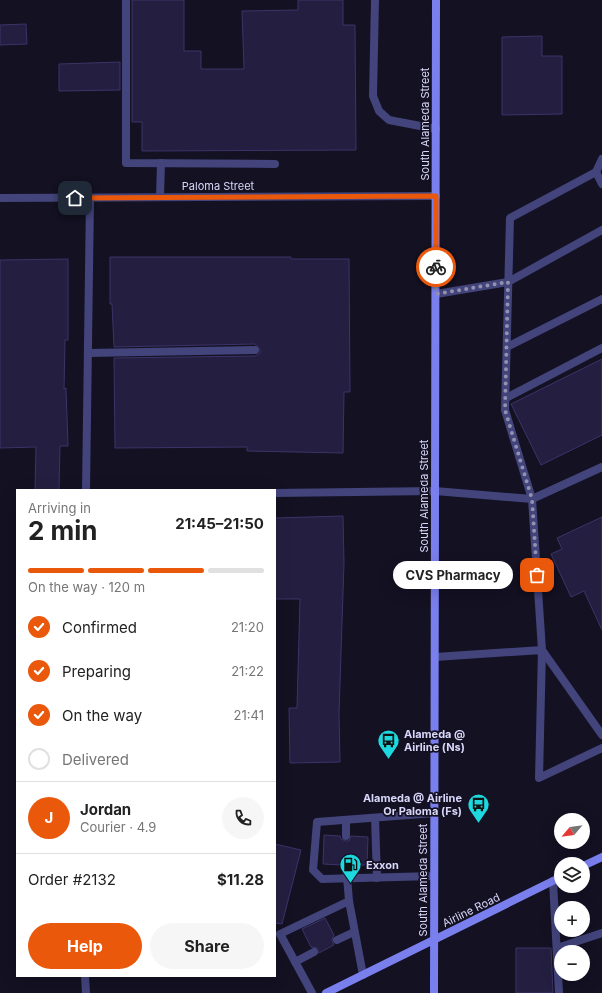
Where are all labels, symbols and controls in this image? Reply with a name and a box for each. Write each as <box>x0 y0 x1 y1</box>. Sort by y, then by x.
street label: South Alameda Street <box>418 67 432 180</box>
street label: Paloma Street <box>182 179 255 193</box>
pin <box>58 181 92 215</box>
icon: home <box>64 187 86 209</box>
courier <box>416 247 456 287</box>
icon: bike <box>425 256 447 278</box>
street label: South Alameda Street <box>417 439 431 552</box>
text: Arriving in <box>28 500 91 516</box>
text: 21:45–21:50 <box>175 514 264 533</box>
text: 2 min <box>28 515 98 546</box>
pin <box>520 558 554 592</box>
callout: CVS Pharmacy <box>393 561 513 589</box>
icon: bag <box>526 564 548 586</box>
text: CVS Pharmacy <box>405 567 501 583</box>
text: On the way · 120 m <box>28 579 145 595</box>
icon: check <box>28 616 50 638</box>
text: Confirmed <box>62 618 137 637</box>
text: 21:20 <box>231 619 264 635</box>
icon: check <box>28 660 50 682</box>
text: Preparing <box>62 662 131 681</box>
text: 21:22 <box>231 663 264 679</box>
icon: check <box>28 704 50 726</box>
text: On the way <box>62 706 142 725</box>
text: 21:41 <box>234 707 264 723</box>
bus stop icon: Alameda @ Airline (Ns) <box>376 727 402 760</box>
place label: Alameda @ Airline (Ns) <box>404 727 465 754</box>
text: Delivered <box>62 750 129 769</box>
place label: Alameda @ Airline Or Paloma (Fs) <box>363 791 462 818</box>
bus stop icon: Alameda @ Airline Or Paloma (Fs) <box>465 791 491 824</box>
button: phone <box>222 797 264 839</box>
text: Jordan <box>80 800 131 819</box>
text: J <box>45 808 53 827</box>
north arrow <box>554 813 590 849</box>
map controls <box>554 813 590 981</box>
text: Courier · 4.9 <box>80 819 156 835</box>
street label: South Alameda Street <box>416 823 430 936</box>
fuel station icon: Exxon <box>337 852 363 885</box>
button: layers <box>554 857 590 893</box>
place label: Exxon <box>366 858 399 872</box>
text: Order #2132 <box>28 870 116 889</box>
text: $11.28 <box>217 870 264 889</box>
street label: Airline Road <box>440 890 502 930</box>
button: + <box>554 901 590 937</box>
button: Help <box>28 923 142 969</box>
button: Share <box>150 923 264 969</box>
button: − <box>554 945 590 981</box>

